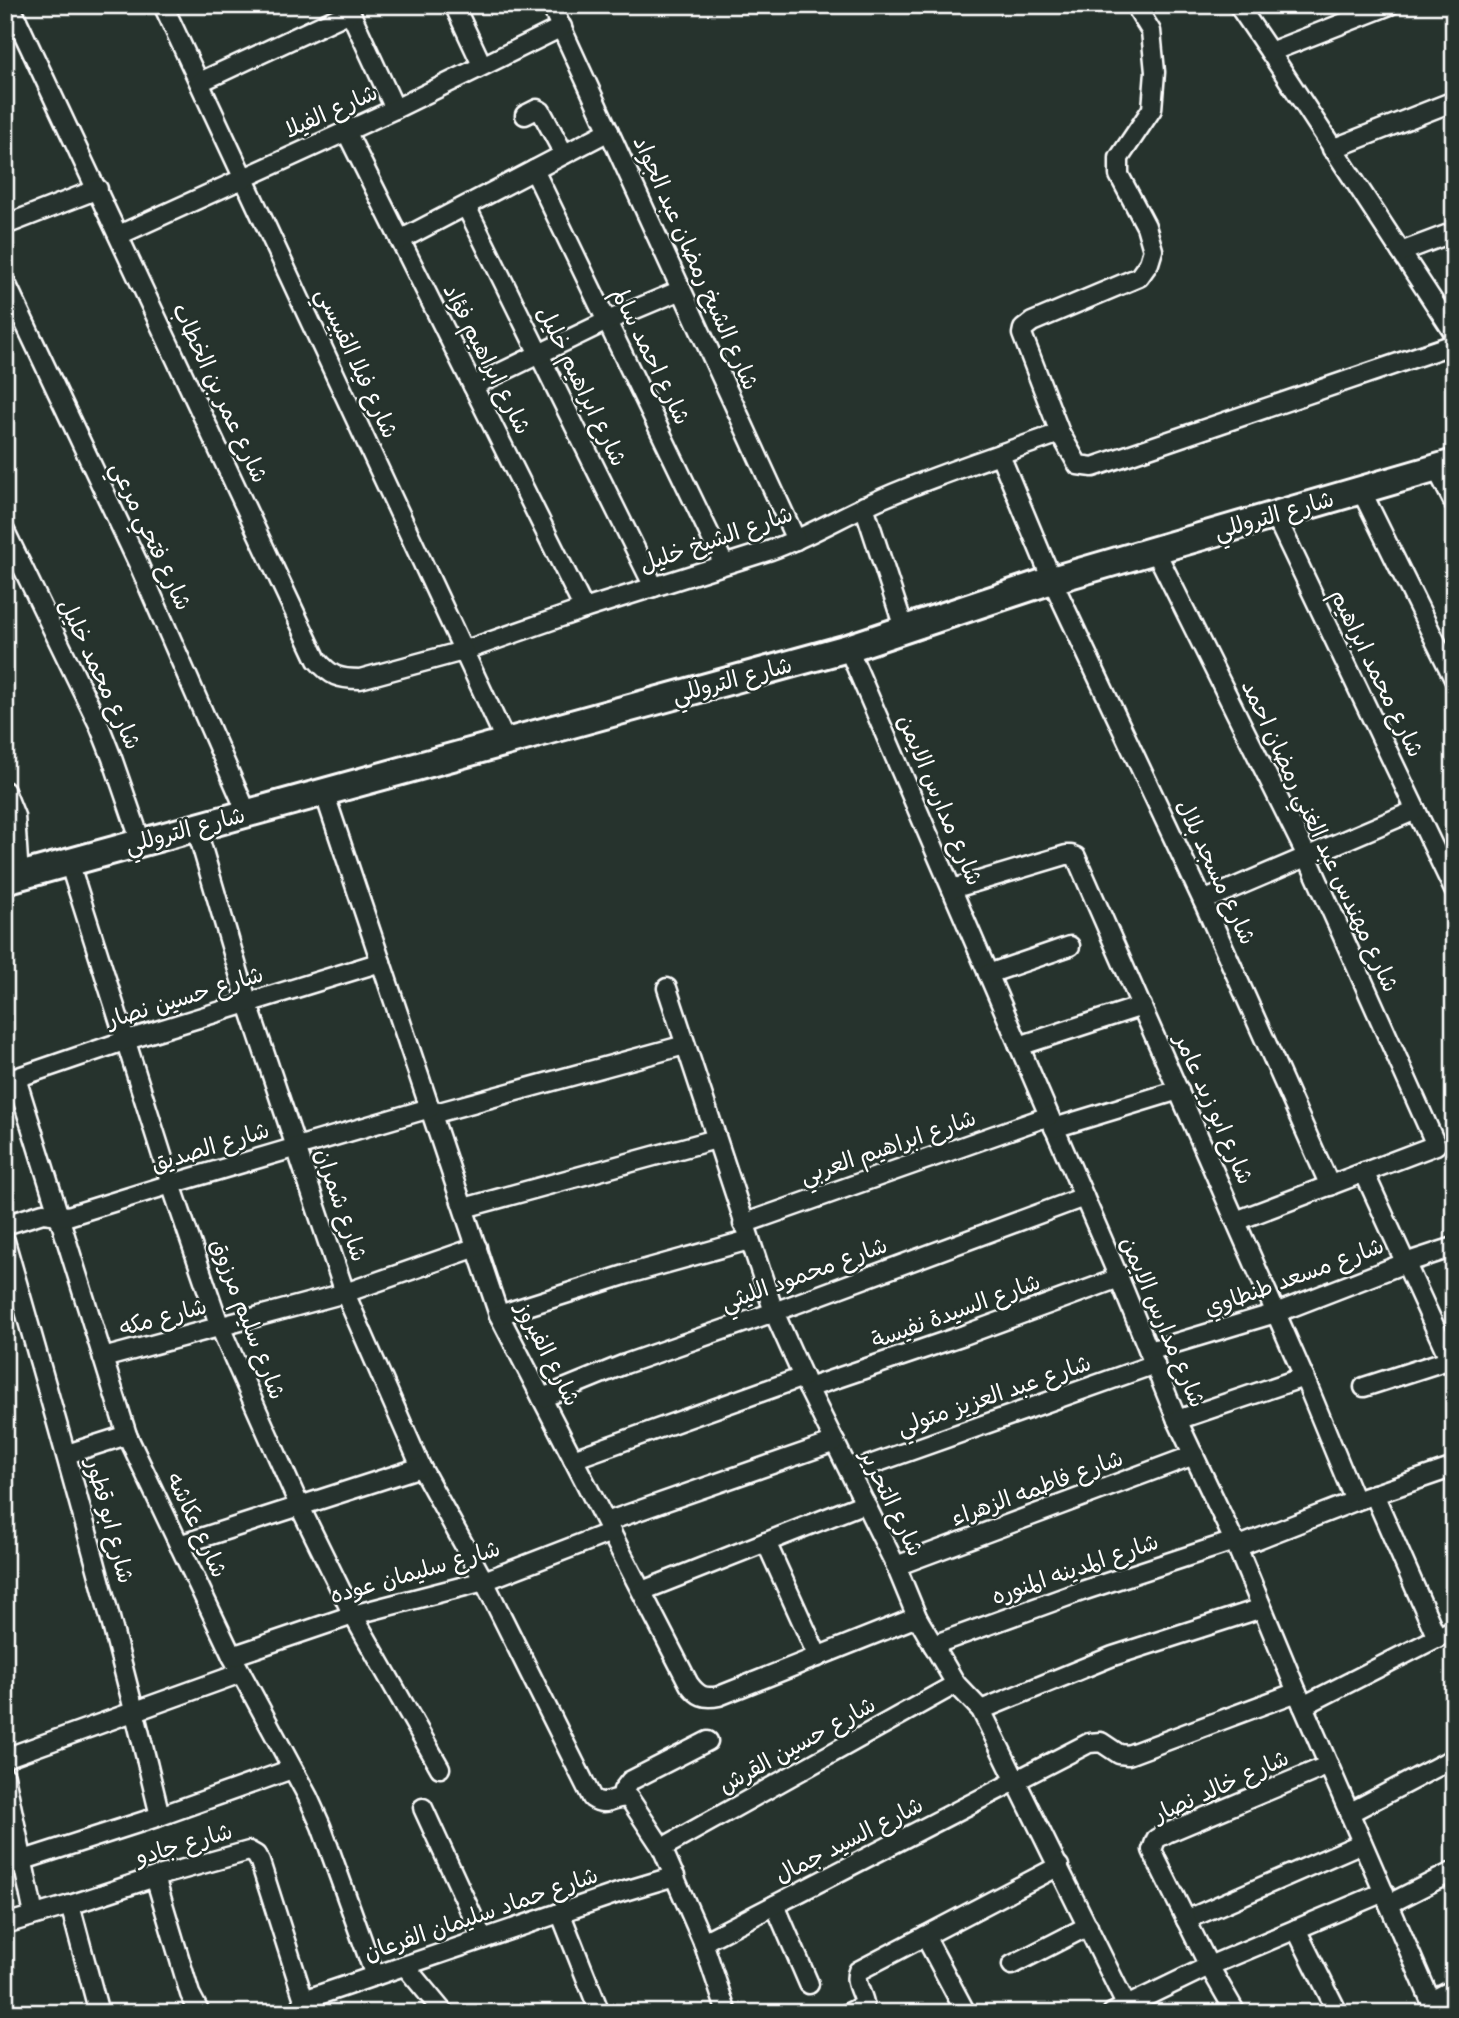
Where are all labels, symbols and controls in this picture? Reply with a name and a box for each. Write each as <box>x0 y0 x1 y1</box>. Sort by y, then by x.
street label: شارع الفيلا <box>277 72 385 150</box>
street label: شارع الشيخ رمضان عبد الجواد <box>621 129 771 397</box>
street label: شارع ابراهيم فؤاد <box>431 276 543 442</box>
street label: شارع فيلا القبيسي <box>304 280 410 446</box>
street label: شارع احمد سالم <box>600 280 702 432</box>
street label: شارع عمر بن الخطاب <box>160 296 280 490</box>
street label: شارع ابراهيم خليل <box>525 298 639 474</box>
street label: شارع فتحي مرعي <box>98 454 204 618</box>
street label: شارع التروللي <box>1209 478 1339 552</box>
street label: شارع الشيخ خليل <box>633 493 799 585</box>
street label: شارع محمد ابراهيم <box>1318 581 1436 765</box>
street label: شارع محمد خليل <box>47 591 153 757</box>
street label: شارع التروللي <box>667 644 797 716</box>
street label: شارع مهندس عبد الغني رمضان احمد <box>1229 673 1411 999</box>
street label: شارع مدارس الايمن <box>885 708 995 892</box>
street label: شارع مسجد بلال <box>1164 792 1268 952</box>
street label: شارع التروللي <box>120 794 250 866</box>
street label: شارع حسين نصار <box>100 954 269 1041</box>
street label: شارع ابو زيد عامر <box>1161 1025 1266 1191</box>
street label: شارع ابراهيم العربي <box>794 1098 982 1196</box>
street label: شارع الصديق <box>145 1109 275 1185</box>
street label: شارع شمران <box>302 1143 380 1267</box>
street label: شارع محمود الليثي <box>715 1225 893 1323</box>
street label: شارع مسعد طنطاوي <box>1198 1225 1390 1329</box>
street label: شارع مدارس الايمن <box>1108 1230 1218 1414</box>
street label: شارع سليم مرزوق <box>198 1232 298 1406</box>
street label: شارع السيدة نفيسة <box>865 1261 1047 1361</box>
street label: شارع مكه <box>114 1286 212 1348</box>
street label: شارع الفيروز <box>503 1292 592 1414</box>
street label: شارع عبد العزيز متولي <box>891 1343 1097 1447</box>
street label: شارع فاطمه الزهراء <box>945 1438 1129 1538</box>
street label: شارع التحرير <box>847 1440 936 1564</box>
street label: شارع ابو قطور <box>73 1452 146 1588</box>
street label: شارع عكاشه <box>155 1465 239 1585</box>
street label: شارع المدينه المنوره <box>986 1521 1164 1617</box>
street label: شارع سليمان عوده <box>325 1528 505 1616</box>
street label: شارع حسين القرش <box>710 1685 884 1805</box>
street label: شارع خالد نصار <box>1144 1738 1296 1835</box>
street label: شارع السيد جمال <box>767 1785 931 1895</box>
street label: شارع جادو <box>129 1811 237 1878</box>
street label: شارع حماد سليمان الفرعان <box>358 1855 604 1973</box>

